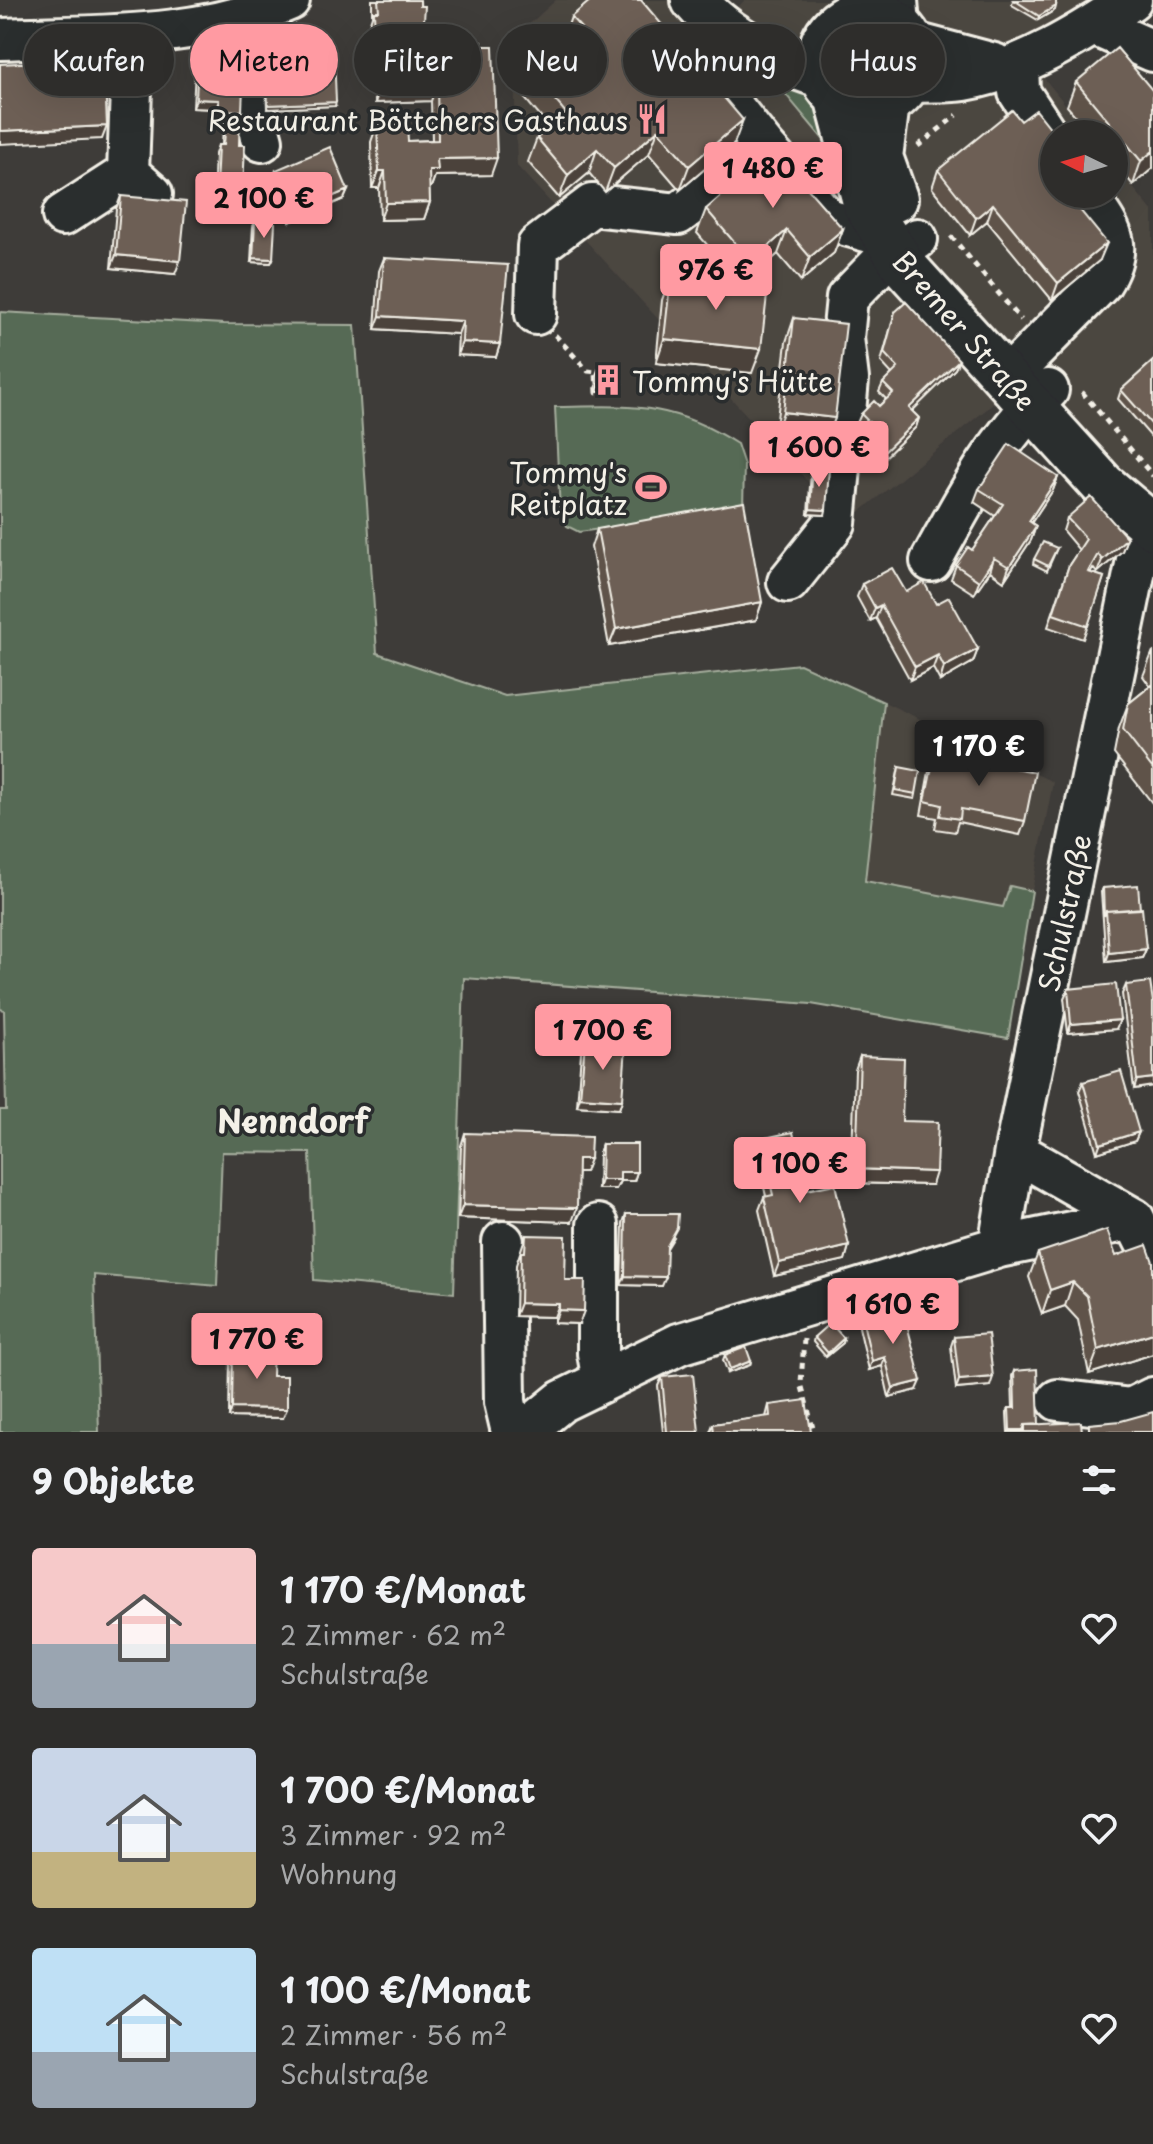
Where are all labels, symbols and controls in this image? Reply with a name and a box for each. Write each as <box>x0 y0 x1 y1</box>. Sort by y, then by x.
chip: Kaufen <box>24 24 174 96</box>
chip: Mieten <box>190 24 338 96</box>
chip: Filter <box>354 24 481 96</box>
chip: Neu <box>497 24 607 96</box>
chip: Wohnung <box>623 24 805 96</box>
chip: Haus <box>821 24 945 96</box>
place label: Restaurant Böttchers Gasthaus <box>207 98 628 141</box>
restaurant icon: Restaurant Böttchers Gasthaus <box>635 102 669 136</box>
north arrow <box>1040 120 1128 208</box>
map controls <box>1040 120 1128 208</box>
pin: 1 480 € <box>699 142 847 210</box>
text: 1 480 € <box>722 148 824 187</box>
pin: 2 100 € <box>190 172 338 240</box>
text: 2 100 € <box>213 178 315 217</box>
street label: Bremer Straße <box>883 240 1047 420</box>
pin: 976 € <box>660 244 772 312</box>
text: 976 € <box>678 250 754 289</box>
place label: Tommy's Hütte <box>632 359 833 402</box>
building icon: Tommy's Hütte <box>591 363 625 397</box>
pin: 1 600 € <box>745 421 893 489</box>
text: 1 600 € <box>767 427 871 466</box>
place label: Tommy's Reitplatz <box>509 450 627 525</box>
sports icon: Tommy's Reitplatz <box>634 470 668 504</box>
pin: 1 170 € <box>905 720 1053 788</box>
text: 1 170 € <box>933 726 1025 765</box>
street label: Schulstraße <box>1026 830 1102 996</box>
pin: 1 700 € <box>529 1004 677 1072</box>
text: 1 700 € <box>553 1010 653 1049</box>
district label: Nenndorf <box>217 1096 371 1144</box>
pin: 1 100 € <box>726 1137 874 1205</box>
text: 1 100 € <box>752 1143 848 1182</box>
pin: 1 610 € <box>819 1278 967 1346</box>
text: 1 610 € <box>846 1284 940 1323</box>
pin: 1 770 € <box>183 1313 331 1381</box>
text: 1 770 € <box>209 1319 305 1358</box>
text: 9 Objekte <box>32 1454 195 1506</box>
icon: filters <box>1077 1458 1121 1502</box>
text: 1 170 €/Monat <box>280 1563 526 1615</box>
icon: home <box>96 1580 192 1676</box>
icon: heart <box>1077 1606 1121 1650</box>
text: 2 Zimmer · 62 m² <box>280 1615 506 1654</box>
text: Schulstraße <box>280 1654 429 1693</box>
text: 1 700 €/Monat <box>280 1763 536 1815</box>
icon: home <box>96 1780 192 1876</box>
icon: heart <box>1077 1806 1121 1850</box>
text: 3 Zimmer · 92 m² <box>280 1815 506 1854</box>
text: Wohnung <box>280 1854 397 1893</box>
text: 1 100 €/Monat <box>280 1963 531 2015</box>
icon: home <box>96 1980 192 2076</box>
icon: heart <box>1077 2006 1121 2050</box>
text: 2 Zimmer · 56 m² <box>280 2015 507 2054</box>
text: Schulstraße <box>280 2054 429 2093</box>

